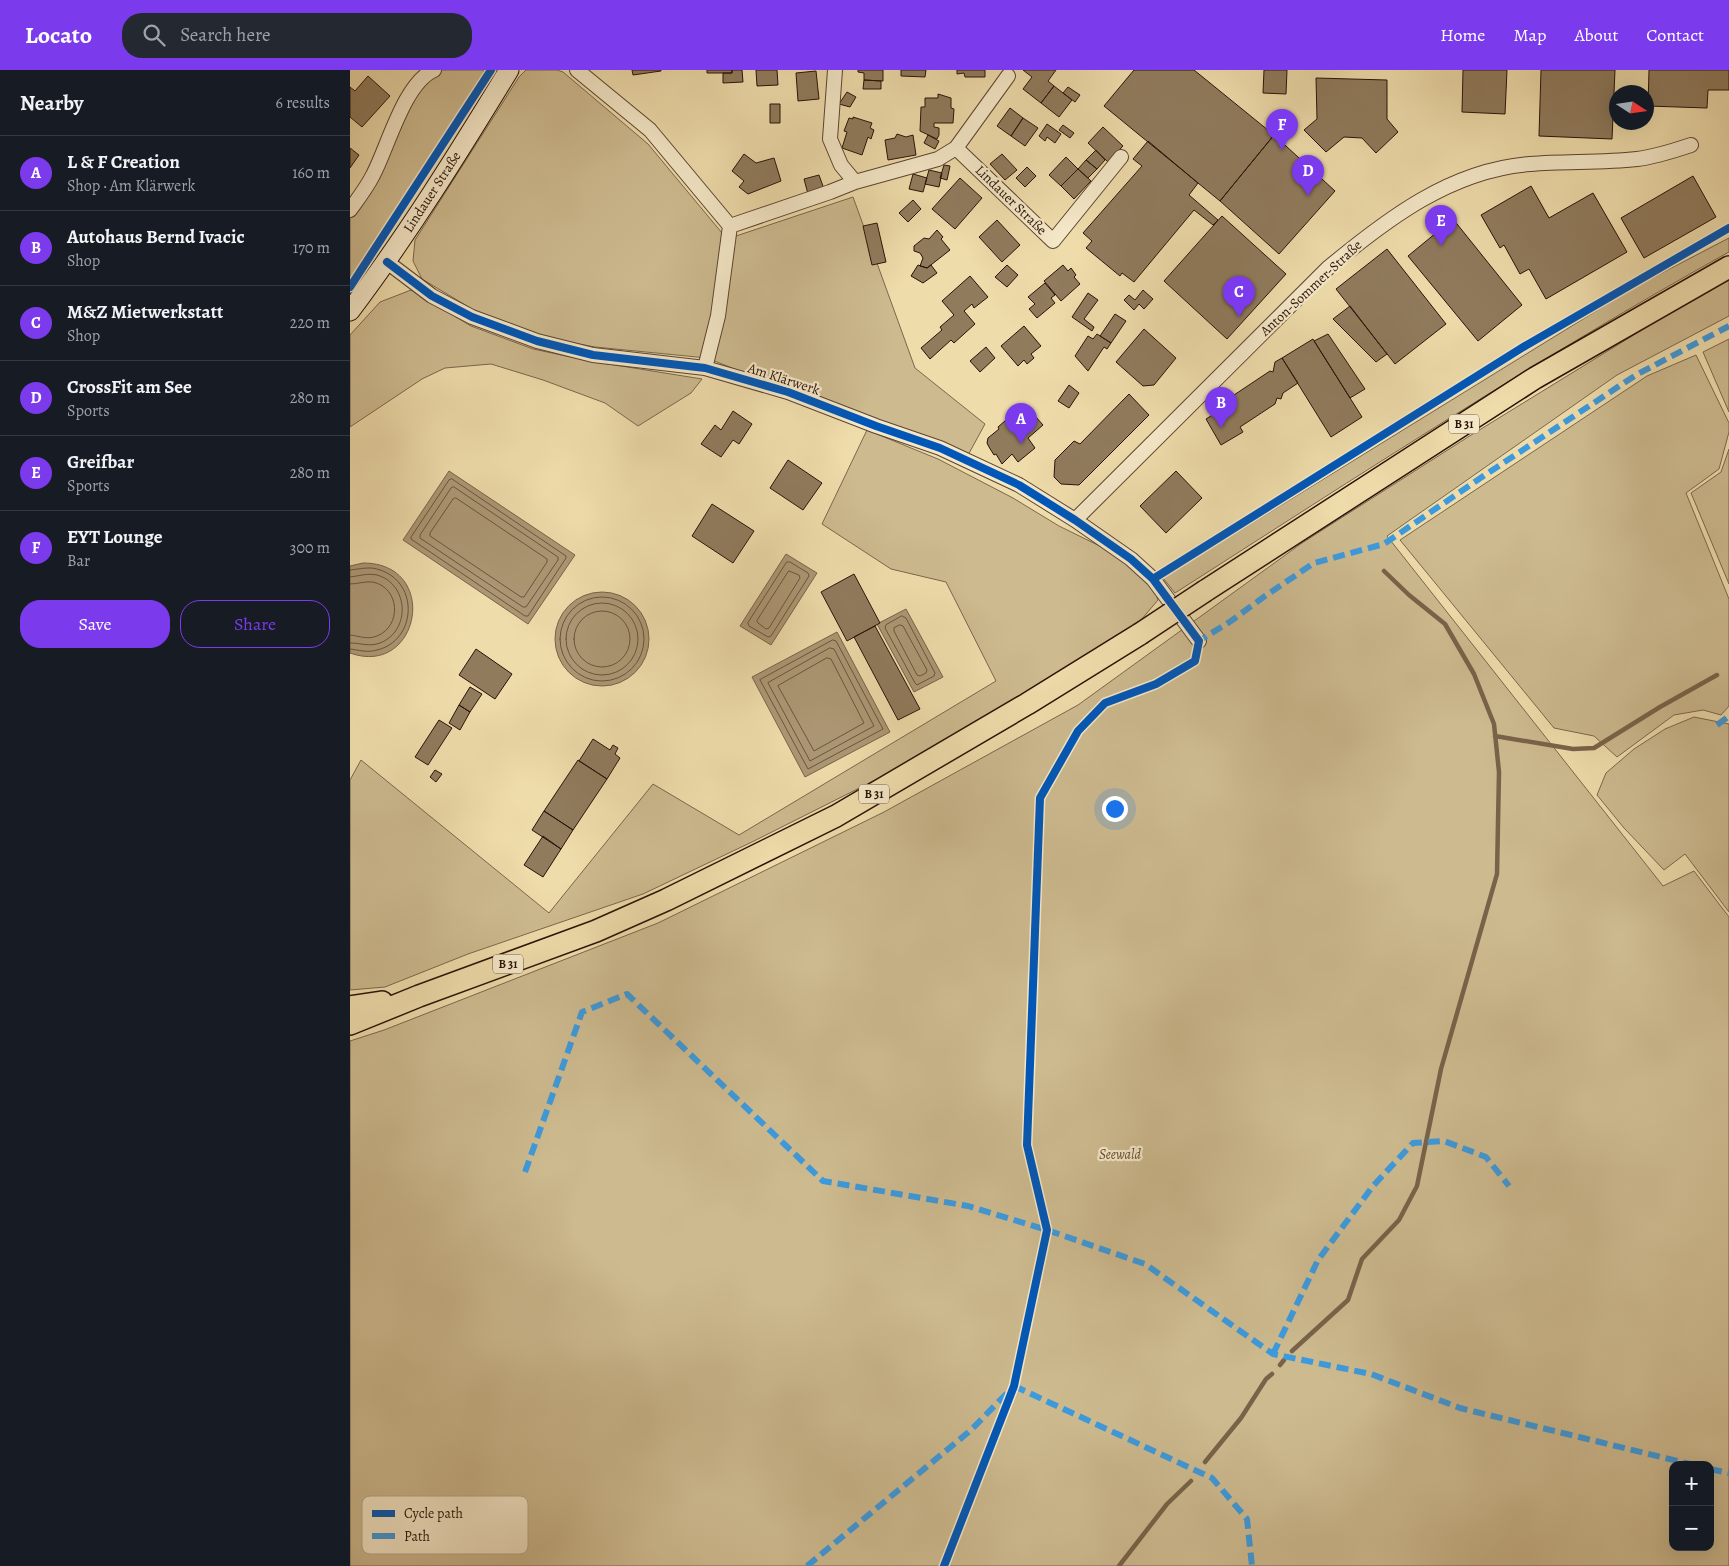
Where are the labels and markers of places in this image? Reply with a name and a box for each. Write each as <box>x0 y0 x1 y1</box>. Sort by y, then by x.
pin: F <box>1266 109 1298 150</box>
pin: D <box>1292 155 1324 196</box>
pin: E <box>1425 205 1457 246</box>
pin: C <box>1223 276 1255 317</box>
pin: B <box>1205 387 1237 428</box>
pin: A <box>1005 403 1037 444</box>

